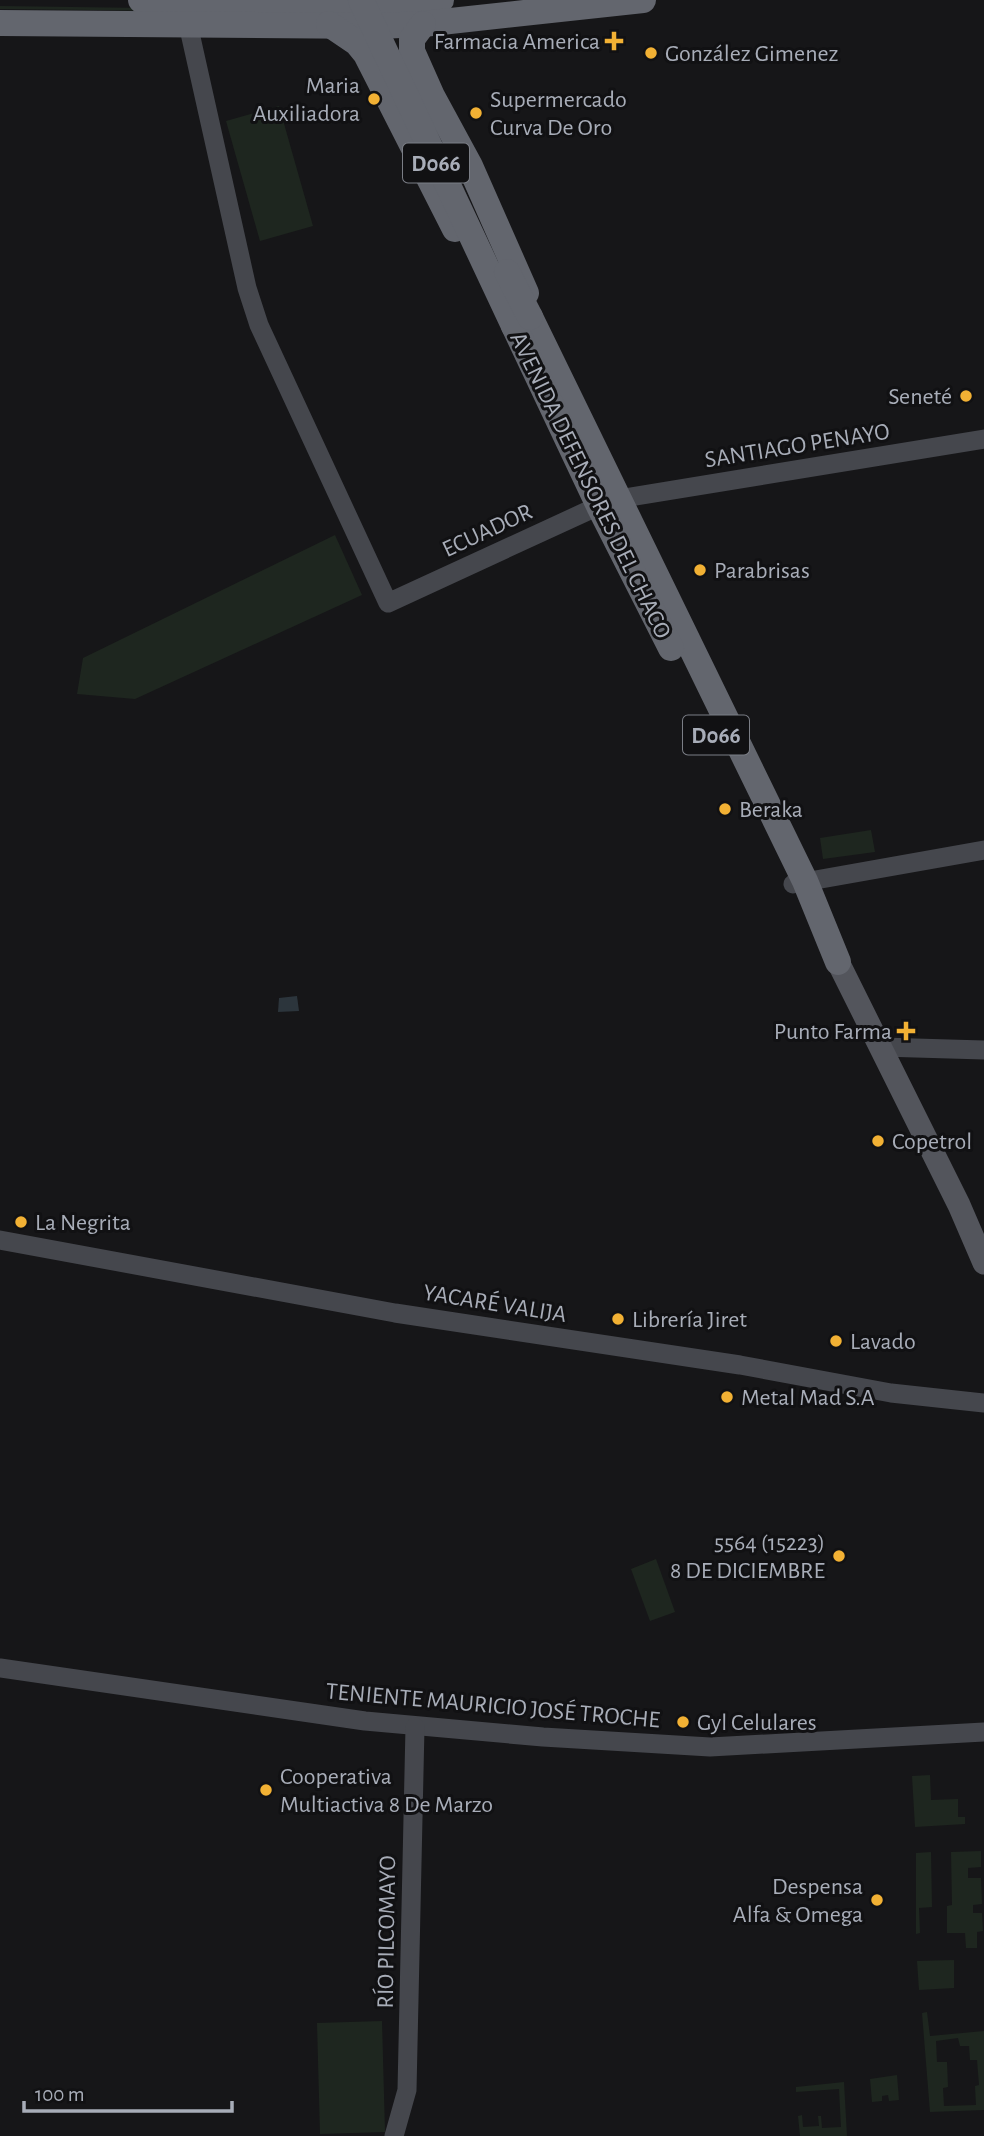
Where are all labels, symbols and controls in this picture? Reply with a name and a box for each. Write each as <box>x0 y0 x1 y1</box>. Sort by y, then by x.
place label: Farmacia America <box>434 30 600 54</box>
marker: Farmacia America <box>606 33 622 49</box>
place label: González Gimenez <box>665 42 839 66</box>
marker: González Gimenez <box>643 45 659 61</box>
place label: Maria Auxiliadora <box>253 74 360 126</box>
place label: Supermercado Curva De Oro <box>490 88 627 140</box>
marker: Maria Auxiliadora <box>366 91 382 107</box>
marker: Supermercado Curva De Oro <box>468 105 484 121</box>
road number: D066 <box>403 144 469 182</box>
street label: AVENIDA DEFENSORES DEL CHACO <box>505 328 675 642</box>
place label: Seneté <box>888 385 952 409</box>
marker: Seneté <box>958 388 974 404</box>
street label: SANTIAGO PENAYO <box>703 420 891 472</box>
street label: ECUADOR <box>439 500 536 562</box>
place label: Parabrisas <box>714 559 810 583</box>
marker: Parabrisas <box>692 562 708 578</box>
road number: D066 <box>683 716 749 754</box>
place label: Beraka <box>739 798 803 822</box>
marker: Beraka <box>717 801 733 817</box>
place label: Punto Farma <box>774 1020 892 1044</box>
marker: Punto Farma <box>898 1023 914 1039</box>
place label: Copetrol <box>892 1130 972 1154</box>
marker: Copetrol <box>870 1133 886 1149</box>
place label: La Negrita <box>35 1211 131 1235</box>
marker: La Negrita <box>13 1214 29 1230</box>
street label: YACARÉ VALIJA <box>421 1279 569 1327</box>
place label: Librería Jiret <box>632 1308 747 1332</box>
marker: Librería Jiret <box>610 1311 626 1327</box>
place label: Lavado <box>850 1330 916 1354</box>
marker: Lavado <box>828 1333 844 1349</box>
place label: Metal Mad S.A <box>741 1386 875 1410</box>
marker: Metal Mad S.A <box>719 1389 735 1405</box>
place label: 5564 (15223) 8 DE DICIEMBRE <box>670 1531 825 1583</box>
marker: 5564 (15223) 8 DE DICIEMBRE <box>831 1548 847 1564</box>
street label: TENIENTE MAURICIO JOSÉ TROCHE <box>325 1677 662 1733</box>
place label: Gyl Celulares <box>697 1711 817 1735</box>
marker: Gyl Celulares <box>675 1714 691 1730</box>
place label: Cooperativa Multiactiva 8 De Marzo <box>280 1765 493 1817</box>
marker: Cooperativa Multiactiva 8 De Marzo <box>258 1782 274 1798</box>
street label: RÍO PILCOMAYO <box>372 1855 400 2009</box>
place label: Despensa Alfa & Omega <box>733 1875 863 1927</box>
marker: Despensa Alfa & Omega <box>869 1892 885 1908</box>
scale bar <box>24 2070 233 2114</box>
text: 100 m <box>35 2084 85 2105</box>

